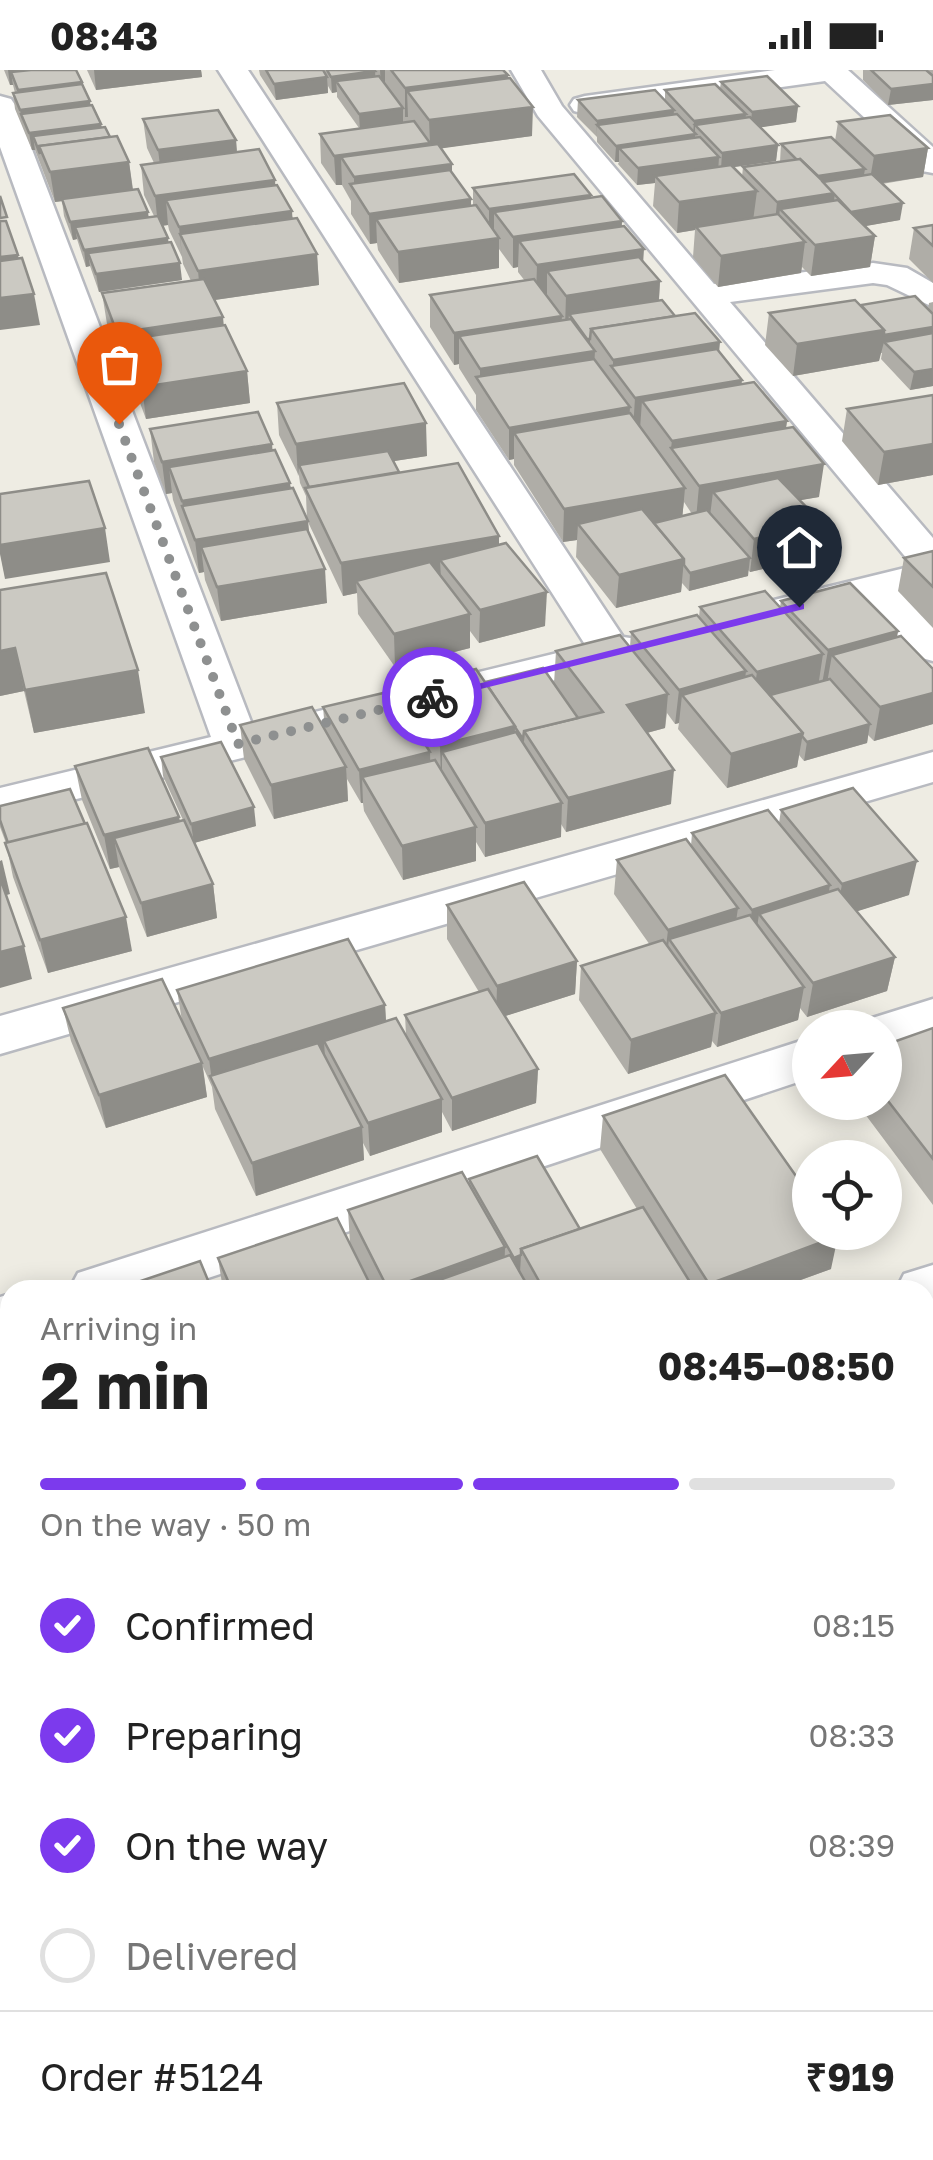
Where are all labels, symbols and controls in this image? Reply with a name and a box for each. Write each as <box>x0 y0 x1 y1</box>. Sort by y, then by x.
text: 08:43 <box>50 13 158 58</box>
pin <box>77 322 162 425</box>
icon: bag <box>92 337 147 392</box>
pin <box>757 505 842 608</box>
icon: home <box>772 520 827 575</box>
courier <box>382 647 482 747</box>
icon: bike <box>405 670 460 725</box>
north arrow <box>792 1010 902 1120</box>
map controls <box>792 1010 902 1250</box>
button: locate <box>792 1140 902 1250</box>
text: Arriving in <box>40 1309 197 1347</box>
text: 08:45–08:50 <box>658 1343 895 1388</box>
text: 2 min <box>40 1345 210 1423</box>
text: On the way · 50 m <box>40 1505 311 1543</box>
icon: check <box>40 1598 95 1653</box>
text: Confirmed <box>125 1603 315 1648</box>
text: 08:15 <box>812 1606 895 1644</box>
icon: check <box>40 1708 95 1763</box>
text: Preparing <box>125 1713 303 1758</box>
text: 08:33 <box>809 1716 895 1754</box>
icon: check <box>40 1818 95 1873</box>
text: On the way <box>125 1823 328 1868</box>
text: 08:39 <box>808 1826 895 1864</box>
text: Delivered <box>125 1933 298 1978</box>
text: Order #5124 <box>40 2054 264 2099</box>
text: ₹919 <box>805 2054 895 2099</box>

